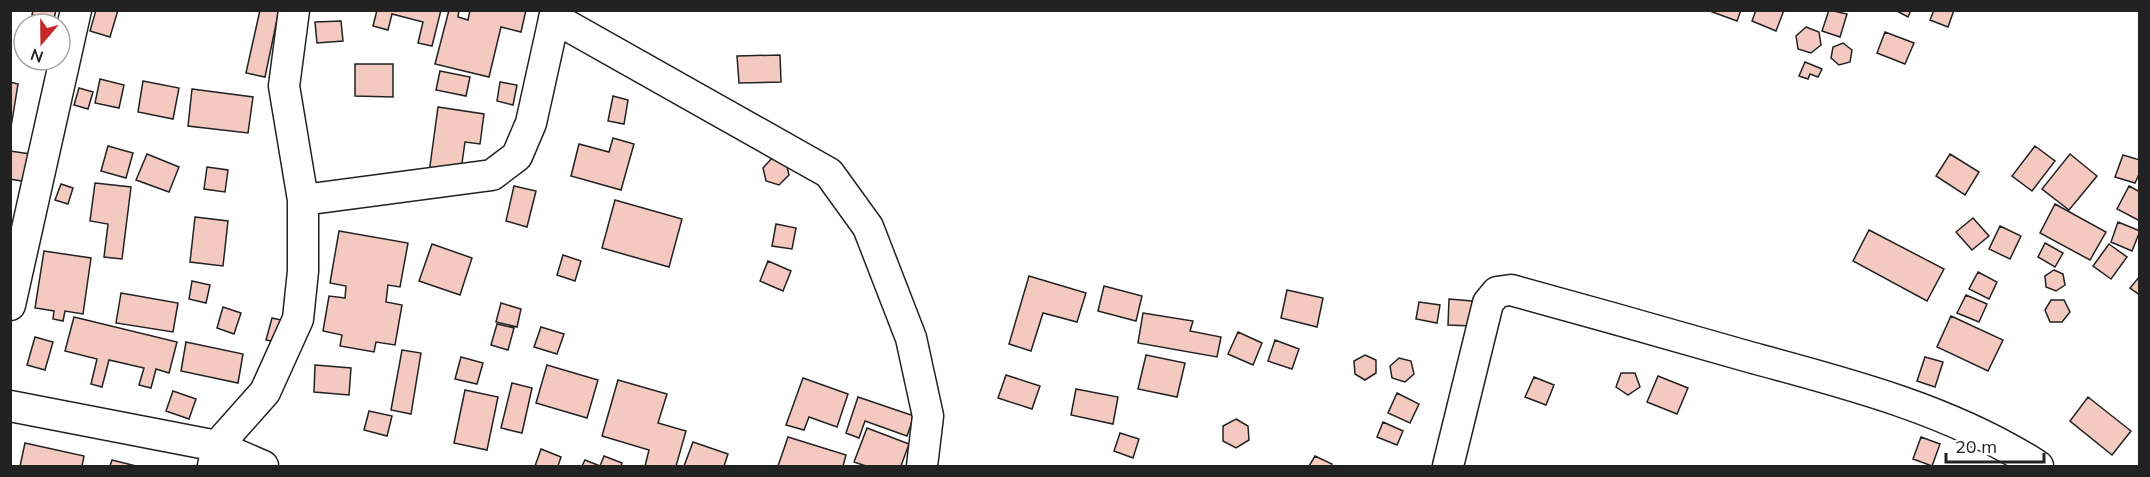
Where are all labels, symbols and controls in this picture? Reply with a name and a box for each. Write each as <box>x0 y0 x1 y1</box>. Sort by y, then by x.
north arrow <box>12 12 72 72</box>
text: N <box>28 45 46 68</box>
scale bar <box>1946 426 2044 464</box>
text: 20 m <box>1955 435 1997 458</box>

